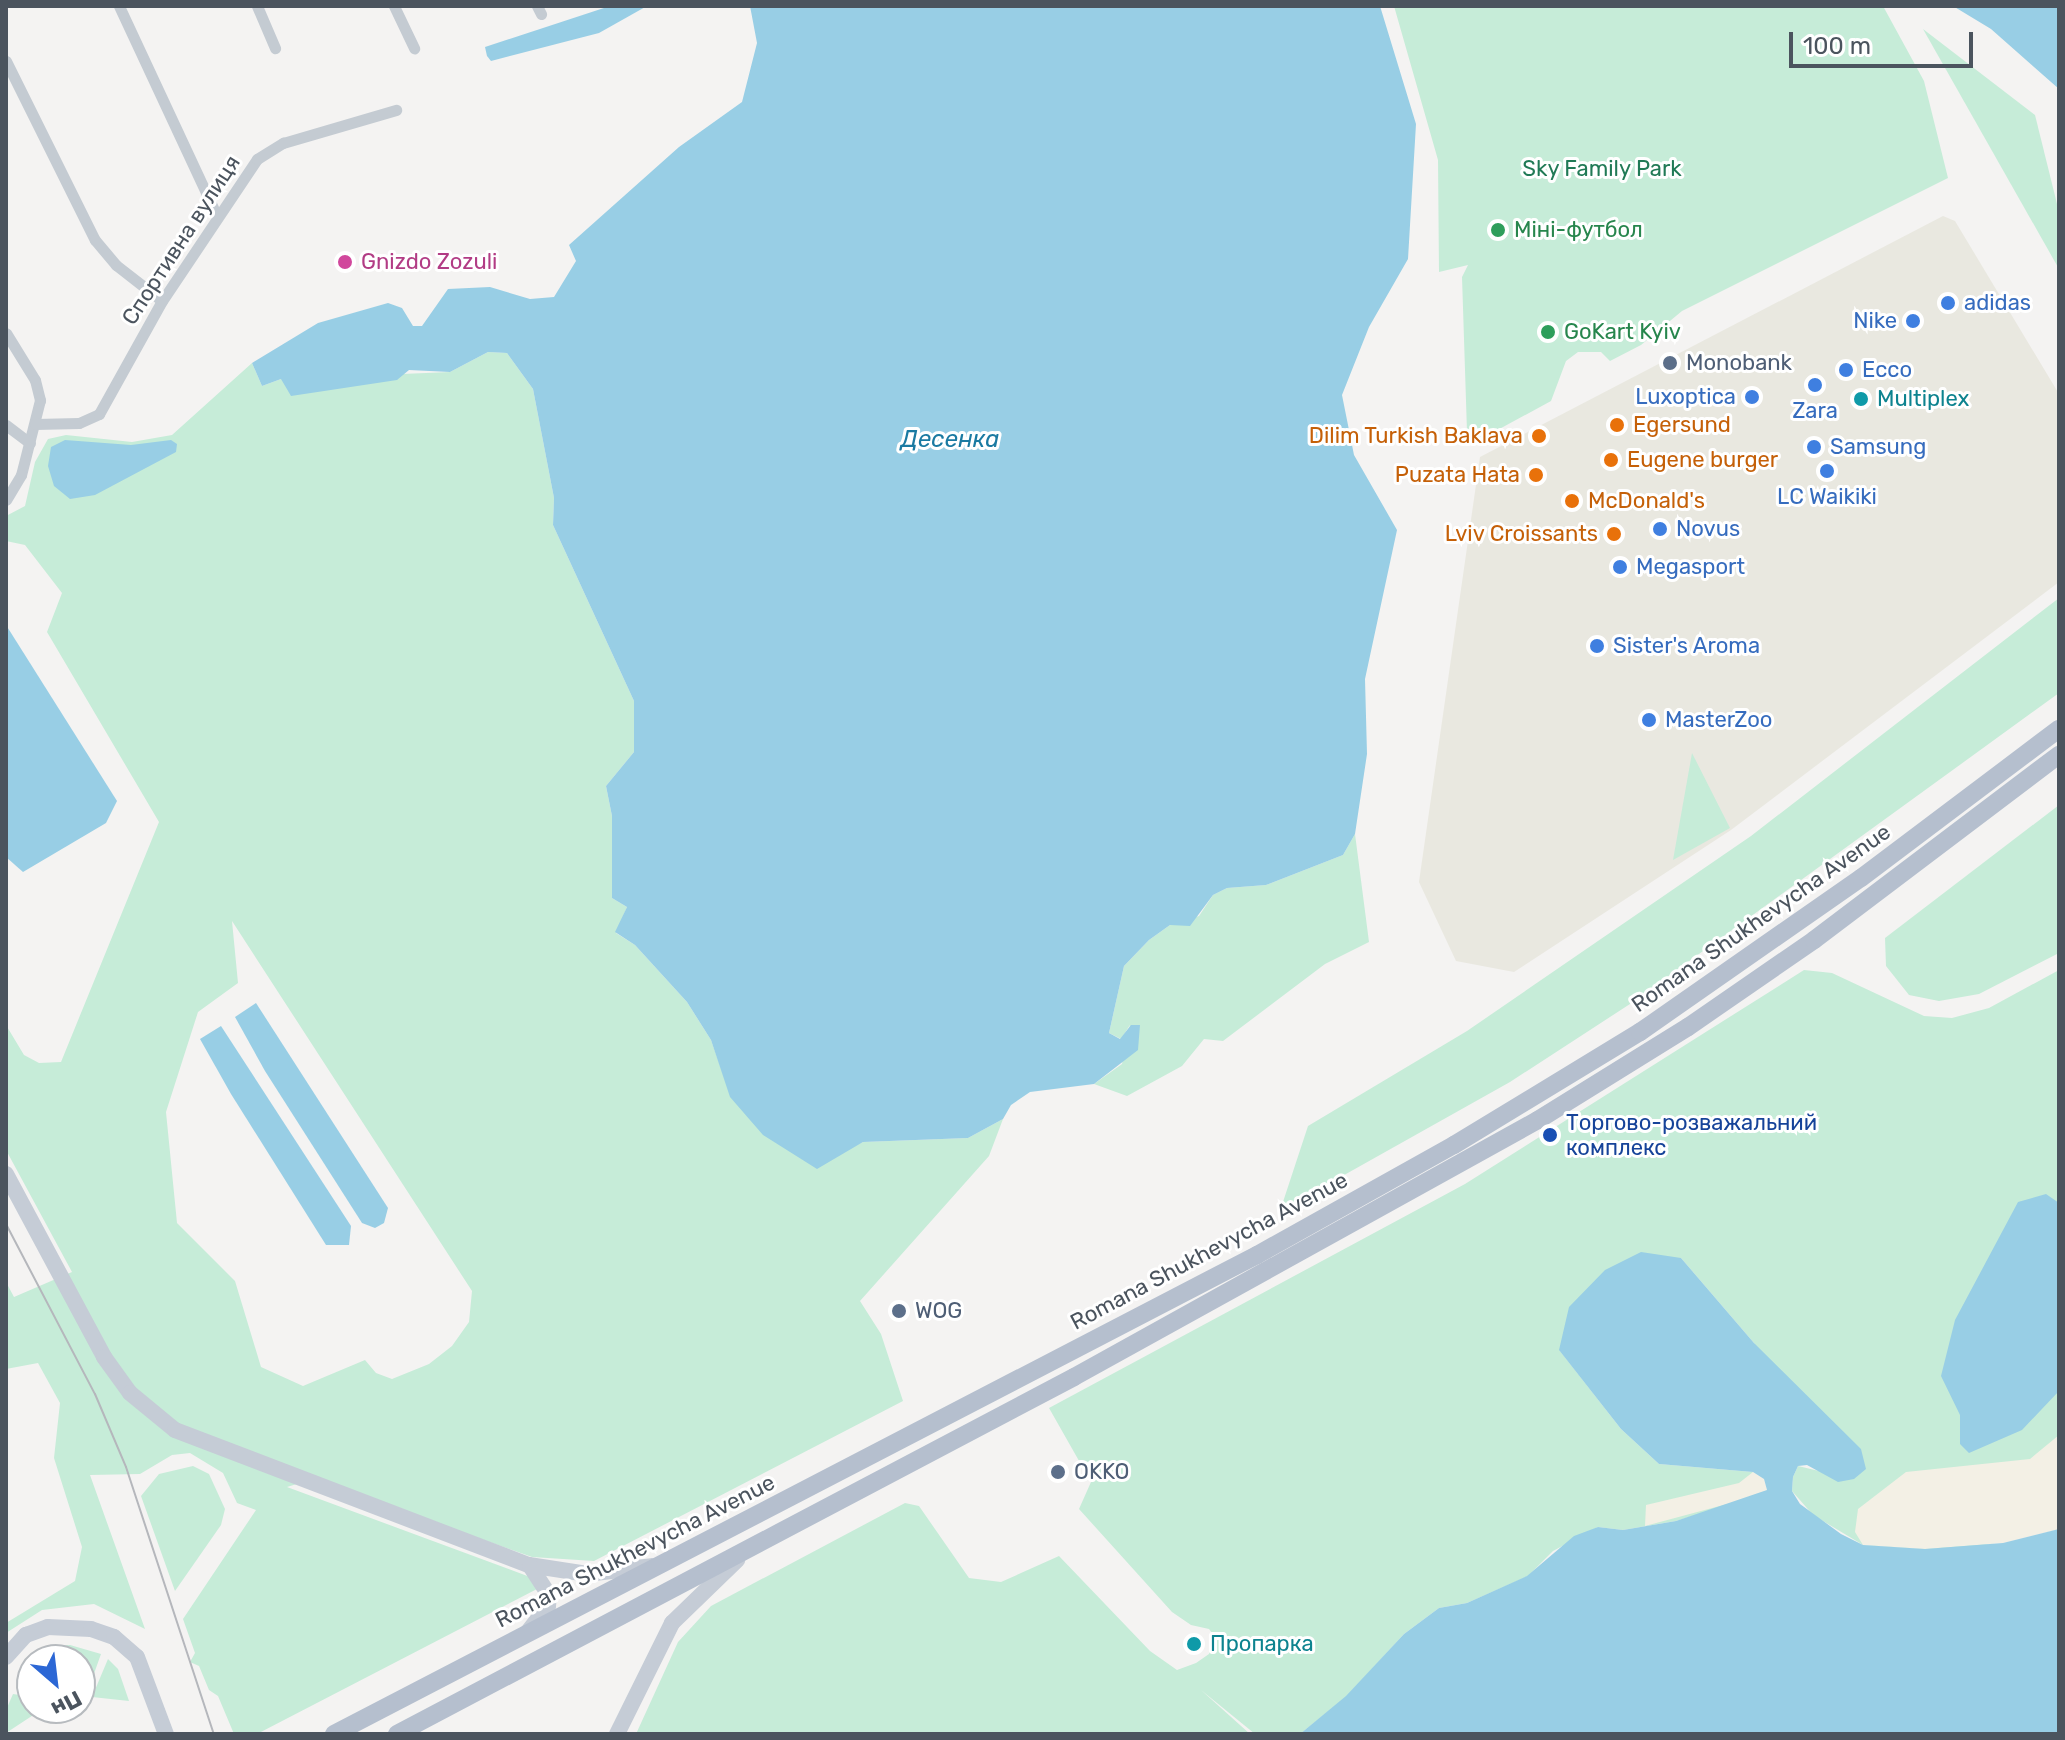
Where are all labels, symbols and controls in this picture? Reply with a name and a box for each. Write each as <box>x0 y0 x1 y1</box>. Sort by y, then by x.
scale bar <box>1793 16 1977 66</box>
text: 100 m <box>1803 32 1871 60</box>
street label: Спортивна вулиця <box>116 150 246 330</box>
park label: Sky Family Park <box>1522 156 1682 182</box>
place label: Міні-футбол <box>1514 217 1643 243</box>
marker: Міні-футбол <box>1489 221 1507 239</box>
place label: Gnizdo Zozuli <box>361 249 497 275</box>
marker: Gnizdo Zozuli <box>336 253 354 271</box>
place label: adidas <box>1964 290 2031 316</box>
marker: adidas <box>1939 294 1957 312</box>
place label: Nike <box>1853 308 1897 334</box>
marker: Nike <box>1904 312 1922 330</box>
place label: GoKart Kyiv <box>1564 319 1681 345</box>
marker: GoKart Kyiv <box>1539 323 1557 341</box>
place label: Monobank <box>1686 350 1792 376</box>
marker: Monobank <box>1661 354 1679 372</box>
place label: Ecco <box>1862 357 1912 383</box>
marker: Ecco <box>1837 361 1855 379</box>
marker: Zara <box>1806 376 1824 394</box>
place label: Luxoptica <box>1635 384 1736 410</box>
place label: Multiplex <box>1877 386 1969 412</box>
marker: Luxoptica <box>1743 388 1761 406</box>
marker: Multiplex <box>1852 390 1870 408</box>
place label: Zara <box>1792 398 1838 424</box>
place label: Egersund <box>1633 412 1731 438</box>
marker: Egersund <box>1608 416 1626 434</box>
place label: Dilim Turkish Baklava <box>1308 423 1523 449</box>
water label: Десенка <box>901 426 999 454</box>
marker: Dilim Turkish Baklava <box>1530 427 1548 445</box>
place label: Samsung <box>1830 434 1926 460</box>
marker: Samsung <box>1805 438 1823 456</box>
place label: Eugene burger <box>1627 447 1778 473</box>
marker: Eugene burger <box>1602 451 1620 469</box>
place label: Puzata Hata <box>1395 462 1520 488</box>
marker: LC Waikiki <box>1818 462 1836 480</box>
marker: Puzata Hata <box>1527 466 1545 484</box>
place label: LC Waikiki <box>1777 484 1877 510</box>
place label: McDonald's <box>1588 488 1705 514</box>
marker: McDonald's <box>1563 492 1581 510</box>
place label: Novus <box>1676 516 1740 542</box>
marker: Novus <box>1651 520 1669 538</box>
place label: Lviv Croissants <box>1444 521 1598 547</box>
marker: Lviv Croissants <box>1605 525 1623 543</box>
place label: Megasport <box>1636 554 1745 580</box>
marker: Megasport <box>1611 558 1629 576</box>
place label: Sister's Aroma <box>1613 633 1761 659</box>
marker: Sister's Aroma <box>1588 637 1606 655</box>
place label: MasterZoo <box>1665 707 1772 733</box>
marker: MasterZoo <box>1640 711 1658 729</box>
street label: Romana Shukhevycha Avenue <box>1626 818 1896 1018</box>
place label: Торгово-розважальний комплекс <box>1566 1109 1817 1160</box>
marker: Торгово-розважальний комплекс <box>1541 1126 1559 1144</box>
street label: Romana Shukhevycha Avenue <box>1066 1166 1352 1336</box>
place label: WOG <box>915 1298 962 1324</box>
marker: WOG <box>890 1302 908 1320</box>
place label: OKKO <box>1074 1459 1129 1485</box>
marker: OKKO <box>1049 1463 1067 1481</box>
street label: Romana Shukhevycha Avenue <box>491 1469 779 1633</box>
place label: Пропарка <box>1210 1631 1314 1657</box>
marker: Пропарка <box>1185 1635 1203 1653</box>
north arrow <box>16 1644 96 1724</box>
text: Пн <box>47 1685 86 1723</box>

